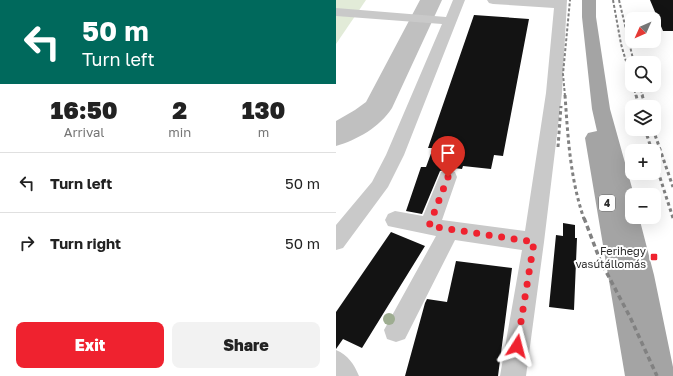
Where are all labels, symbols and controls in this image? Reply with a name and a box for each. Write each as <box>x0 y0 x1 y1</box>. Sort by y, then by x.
north arrow <box>625 12 661 48</box>
map controls <box>625 12 661 224</box>
text: 50 m <box>82 14 149 47</box>
icon: left <box>16 16 68 68</box>
text: Turn left <box>82 48 155 70</box>
button: search <box>625 56 661 92</box>
text: 16:50 <box>51 95 118 124</box>
text: 2 <box>172 95 187 124</box>
text: 130 <box>242 95 285 124</box>
button: layers <box>625 100 661 136</box>
text: Arrival <box>64 124 104 140</box>
text: min <box>168 124 191 140</box>
text: m <box>258 124 269 140</box>
pin <box>431 136 465 177</box>
icon: arrive <box>437 142 459 164</box>
button: + <box>625 144 661 180</box>
icon: left <box>16 172 38 194</box>
text: Turn left <box>50 174 112 192</box>
text: 50 m <box>285 174 320 192</box>
button: − <box>625 188 661 224</box>
road number: 4 <box>599 195 615 211</box>
icon: right <box>16 232 38 254</box>
text: Turn right <box>50 234 121 252</box>
text: 50 m <box>285 234 320 252</box>
place label: Ferihegy vasútállomás <box>576 244 646 270</box>
marker: Ferihegy vasútállomás <box>649 252 659 262</box>
button: Exit <box>16 322 164 368</box>
button: Share <box>172 322 320 368</box>
position arrow <box>496 325 538 367</box>

